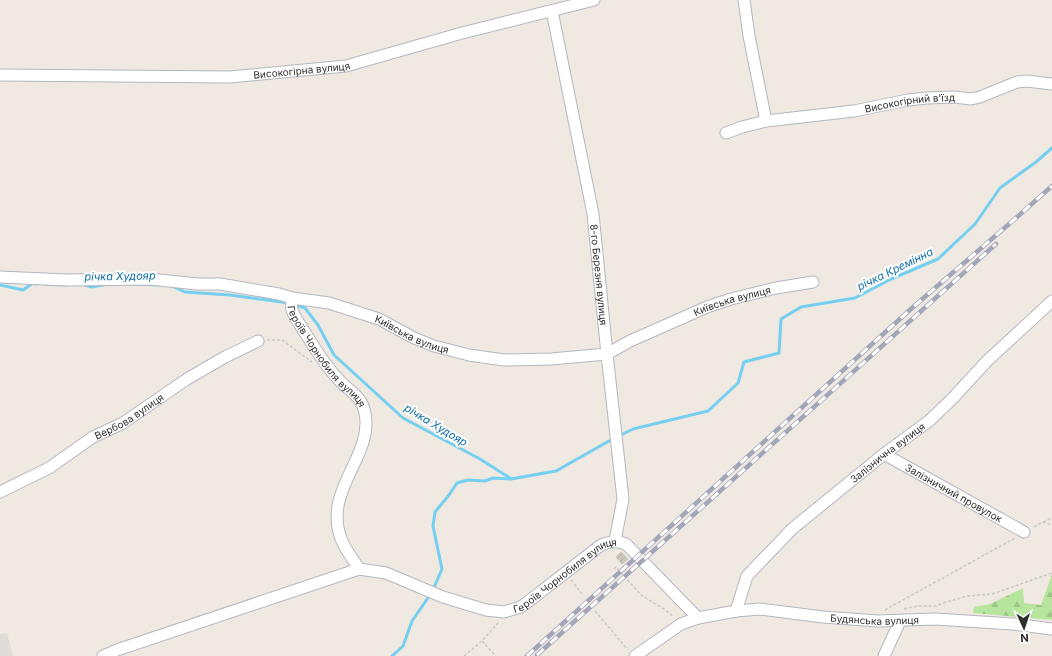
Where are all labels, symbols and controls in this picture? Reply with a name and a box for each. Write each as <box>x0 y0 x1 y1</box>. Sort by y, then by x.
street label: Високогірна вулиця <box>253 59 351 81</box>
street label: Високогірний в'їзд <box>864 91 955 115</box>
street label: 8-го Березня вулиця <box>588 224 610 326</box>
water label: річка Кремінна <box>854 244 936 294</box>
water label: річка Худояр <box>83 268 156 284</box>
street label: Київська вулиця <box>691 284 772 318</box>
street label: Героїв Чорнобиля вулиця <box>285 305 369 409</box>
street label: Київська вулиця <box>374 312 450 356</box>
street label: Вербова вулиця <box>93 391 166 441</box>
water label: річка Худояр <box>401 400 470 449</box>
street label: Залізнична вулиця <box>848 420 927 485</box>
street label: Залізничний провулок <box>903 461 1005 525</box>
street label: Героїв Чорнобиля вулиця <box>512 536 617 615</box>
north arrow <box>1004 608 1044 648</box>
street label: Будянська вулиця <box>830 612 919 627</box>
text: N <box>1020 631 1029 645</box>

